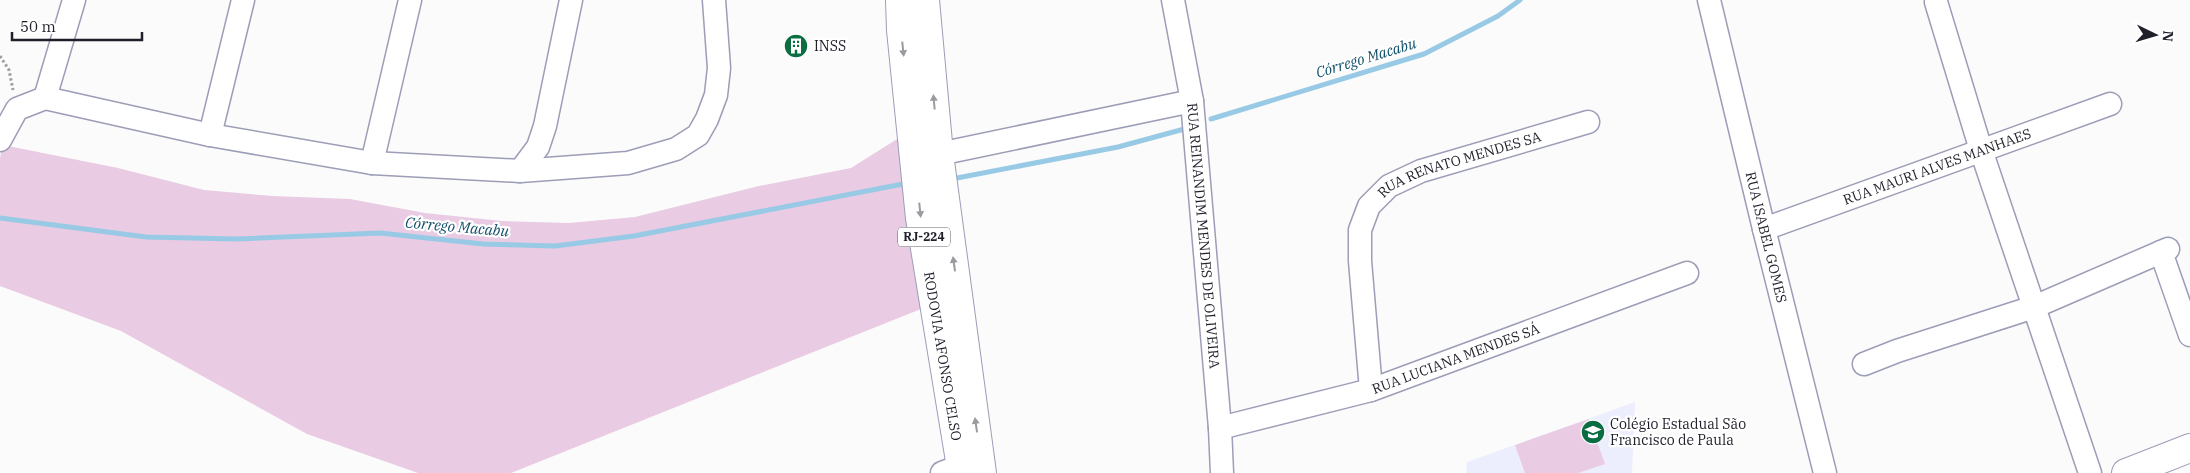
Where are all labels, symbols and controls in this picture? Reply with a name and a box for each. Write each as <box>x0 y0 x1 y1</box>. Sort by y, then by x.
scale bar <box>12 10 142 42</box>
north arrow <box>2130 10 2180 60</box>
text: 50 m <box>20 17 56 36</box>
text: N <box>2159 30 2177 42</box>
building icon: INSS <box>783 33 809 59</box>
water label: Córrego Macabu <box>1313 33 1419 82</box>
place label: INSS <box>814 37 846 55</box>
one-way arrow <box>899 41 907 57</box>
one-way arrow <box>930 94 938 110</box>
street label: RUA REINANDIM MENDES DE OLIVEIRA <box>1183 102 1224 370</box>
street label: RUA MAURI ALVES MANHAES <box>1841 124 2034 209</box>
street label: RUA RENATO MENDES SA <box>1374 127 1543 201</box>
street label: RUA ISABEL GOMES <box>1742 170 1791 305</box>
one-way arrow <box>916 203 924 219</box>
water label: Córrego Macabu <box>404 212 510 241</box>
road number: RJ-224 <box>898 228 950 246</box>
one-way arrow <box>950 255 958 271</box>
street label: RODOVIA AFONSO CELSO <box>920 270 966 442</box>
street label: RUA LUCIANA MENDES SÁ <box>1369 318 1542 398</box>
place label: Colégio Estadual São Francisco de Paula <box>1610 415 1746 449</box>
one-way arrow <box>972 416 980 432</box>
school or university icon: Colégio Estadual São Francisco de Paula <box>1580 419 1606 445</box>

